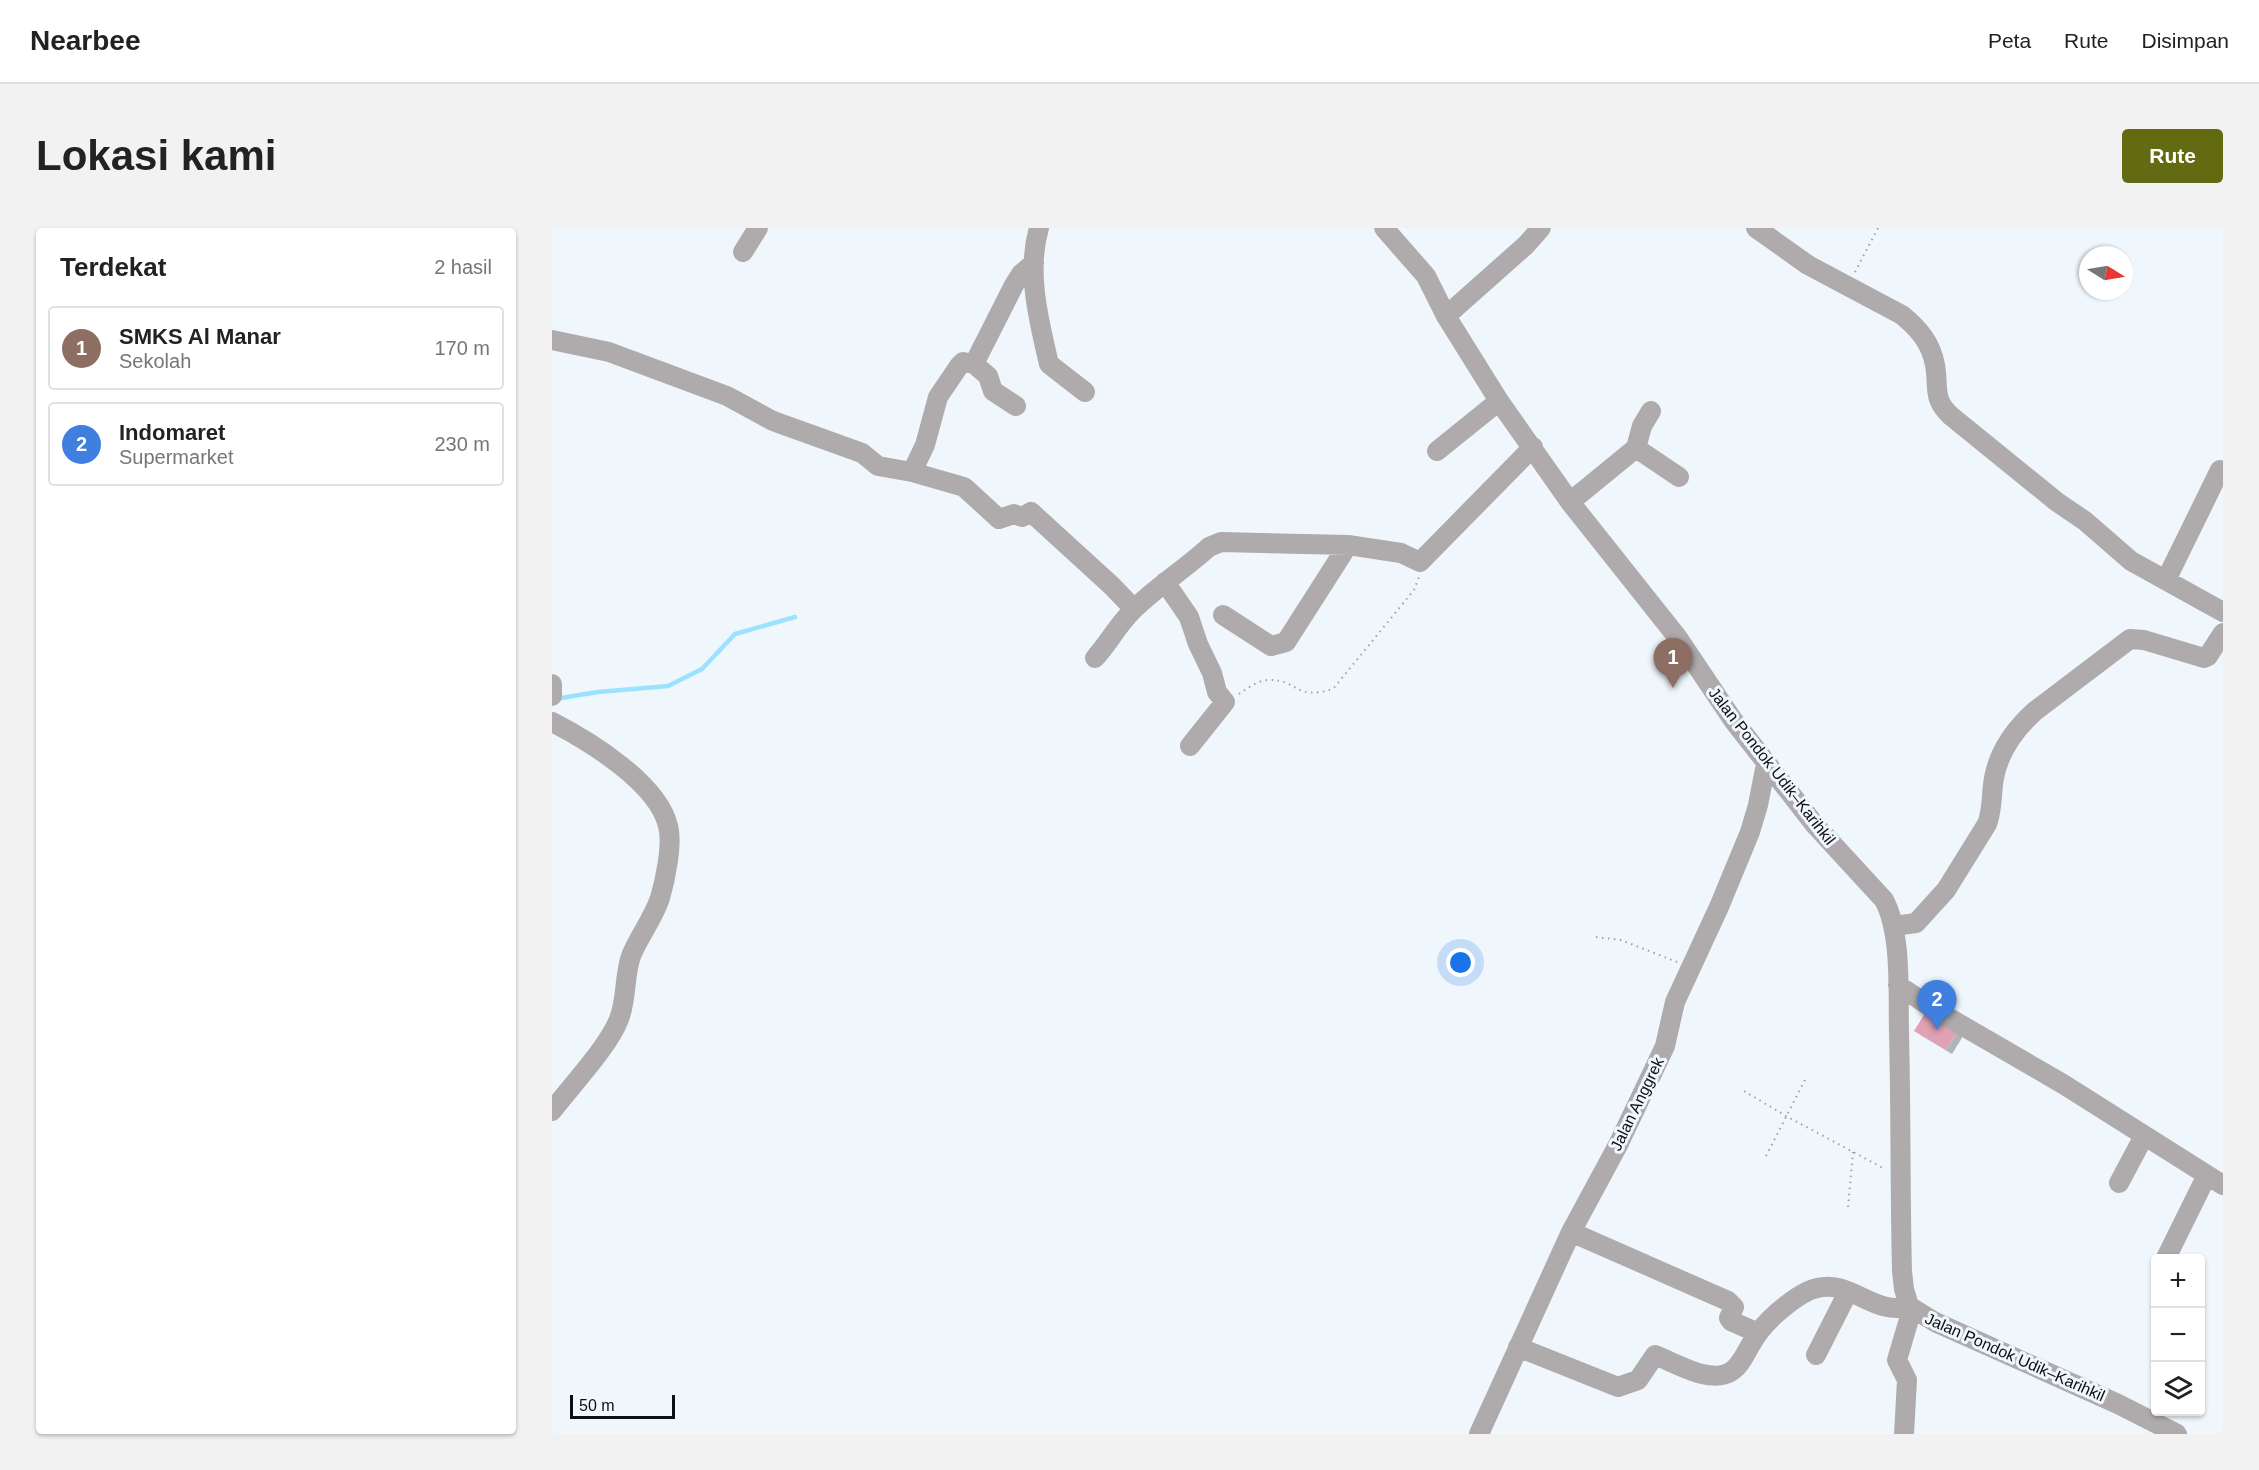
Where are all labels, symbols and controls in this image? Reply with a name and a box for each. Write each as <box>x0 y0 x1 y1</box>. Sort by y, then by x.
text: Nearbee <box>30 25 141 56</box>
text: Peta <box>1988 29 2031 52</box>
text: Rute <box>2064 29 2108 52</box>
text: Disimpan <box>2141 29 2229 52</box>
button: Rute <box>2122 129 2223 183</box>
text: Lokasi kami <box>36 132 276 179</box>
north arrow <box>2079 246 2133 300</box>
text: Terdekat <box>60 252 166 282</box>
text: 2 hasil <box>434 256 492 278</box>
text: SMKS Al Manar <box>119 324 281 349</box>
text: 1 <box>76 337 87 359</box>
text: 170 m <box>434 337 490 359</box>
text: Sekolah <box>119 350 191 372</box>
text: Indomaret <box>119 420 225 445</box>
text: 2 <box>76 433 87 455</box>
text: 230 m <box>434 433 490 455</box>
text: Supermarket <box>119 446 234 468</box>
pin: 1 <box>1654 638 1692 688</box>
street label: Jalan Pondok Udik–Karihkil <box>1705 684 1839 848</box>
your location <box>1446 948 1475 977</box>
pin: 2 <box>1918 980 1956 1030</box>
street label: Jalan Anggrek <box>1607 1054 1667 1153</box>
map controls <box>2151 1254 2205 1416</box>
button: + <box>2151 1254 2205 1308</box>
button: − <box>2151 1308 2205 1362</box>
street label: Jalan Pondok Udik–Karihkil <box>1923 1310 2107 1404</box>
button: layers <box>2151 1362 2205 1416</box>
scale bar <box>570 1392 675 1420</box>
text: 50 m <box>579 1397 615 1414</box>

